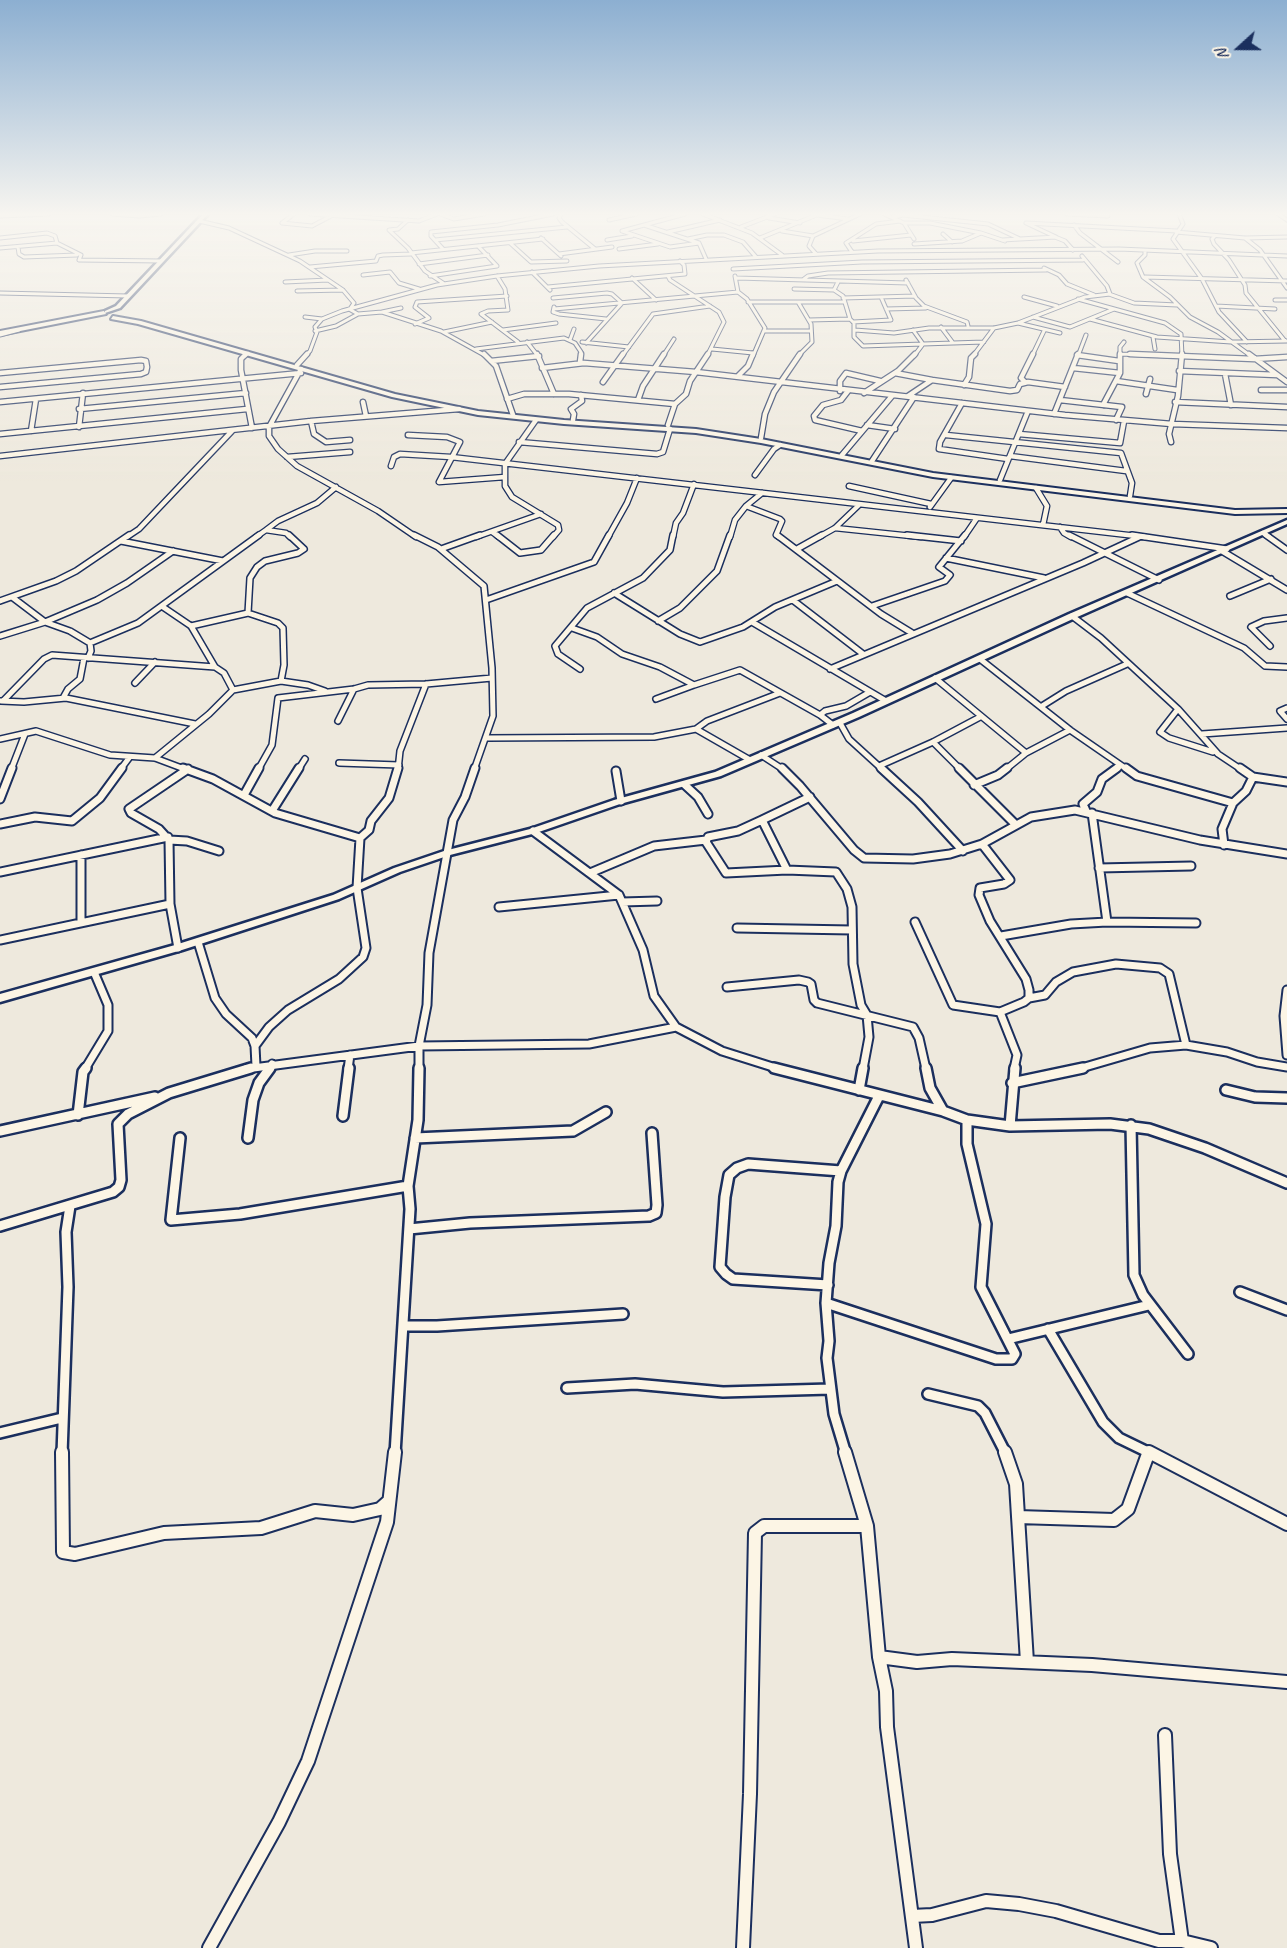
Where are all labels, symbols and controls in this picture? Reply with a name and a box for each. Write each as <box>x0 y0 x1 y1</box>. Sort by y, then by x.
north arrow <box>1209 18 1269 78</box>
text: N <box>1211 46 1233 63</box>

